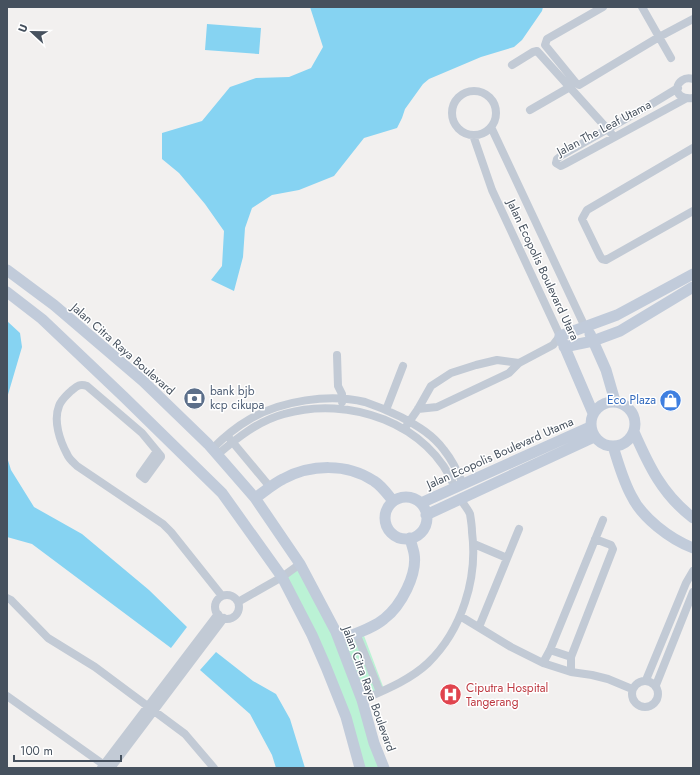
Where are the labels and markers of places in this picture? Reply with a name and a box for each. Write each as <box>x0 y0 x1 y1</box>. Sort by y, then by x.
place label: bank bjb kcp cikupa <box>210 382 264 414</box>
bank icon: bank bjb kcp cikupa <box>182 385 208 411</box>
shop icon: Eco Plaza <box>658 387 684 413</box>
place label: Eco Plaza <box>607 391 656 409</box>
place label: Ciputra Hospital Tangerang <box>466 679 548 711</box>
hospital icon: Ciputra Hospital Tangerang <box>437 682 463 708</box>

